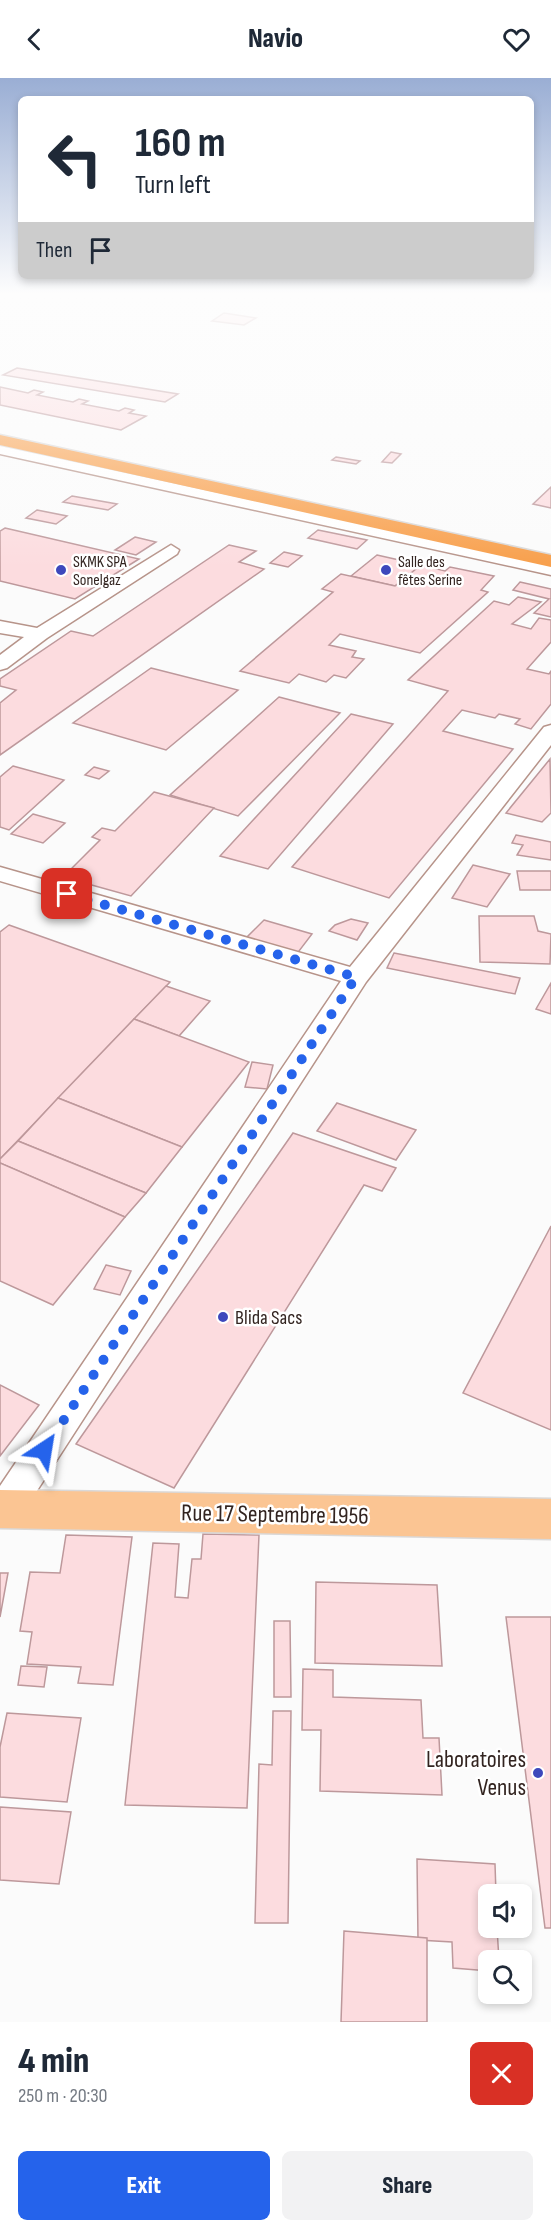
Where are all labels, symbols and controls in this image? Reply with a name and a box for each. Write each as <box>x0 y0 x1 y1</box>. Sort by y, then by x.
icon: back <box>18 23 51 56</box>
text: Navio <box>248 23 303 55</box>
icon: heart <box>500 23 533 56</box>
text: 160 m <box>135 118 226 169</box>
icon: left <box>36 120 114 198</box>
text: Turn left <box>135 169 211 201</box>
icon: arrive <box>84 234 117 267</box>
text: Then <box>36 237 72 264</box>
place label: SKMK SPA Sonelgaz <box>73 553 127 590</box>
place label: Salle des fêtes Serine <box>398 553 462 590</box>
marker: SKMK SPA Sonelgaz <box>54 563 68 577</box>
marker: Salle des fêtes Serine <box>379 563 393 577</box>
pin <box>41 868 92 919</box>
icon: arrive <box>50 877 83 910</box>
place label: Blida Sacs <box>235 1306 302 1330</box>
marker: Blida Sacs <box>216 1310 230 1324</box>
position arrow <box>12 1418 76 1482</box>
street label: Rue 17 Septembre 1956 <box>181 1498 369 1531</box>
place label: Laboratoires Venus <box>426 1745 526 1802</box>
marker: Laboratoires Venus <box>531 1766 545 1780</box>
map controls <box>478 1884 532 2004</box>
button: sound <box>478 1884 532 1938</box>
button: search <box>478 1950 532 2004</box>
text: 4 min <box>18 2040 89 2083</box>
button: close <box>470 2042 533 2105</box>
text: 250 m · 20:30 <box>18 2084 108 2108</box>
button: Exit <box>18 2151 270 2220</box>
button: Share <box>282 2151 533 2220</box>

